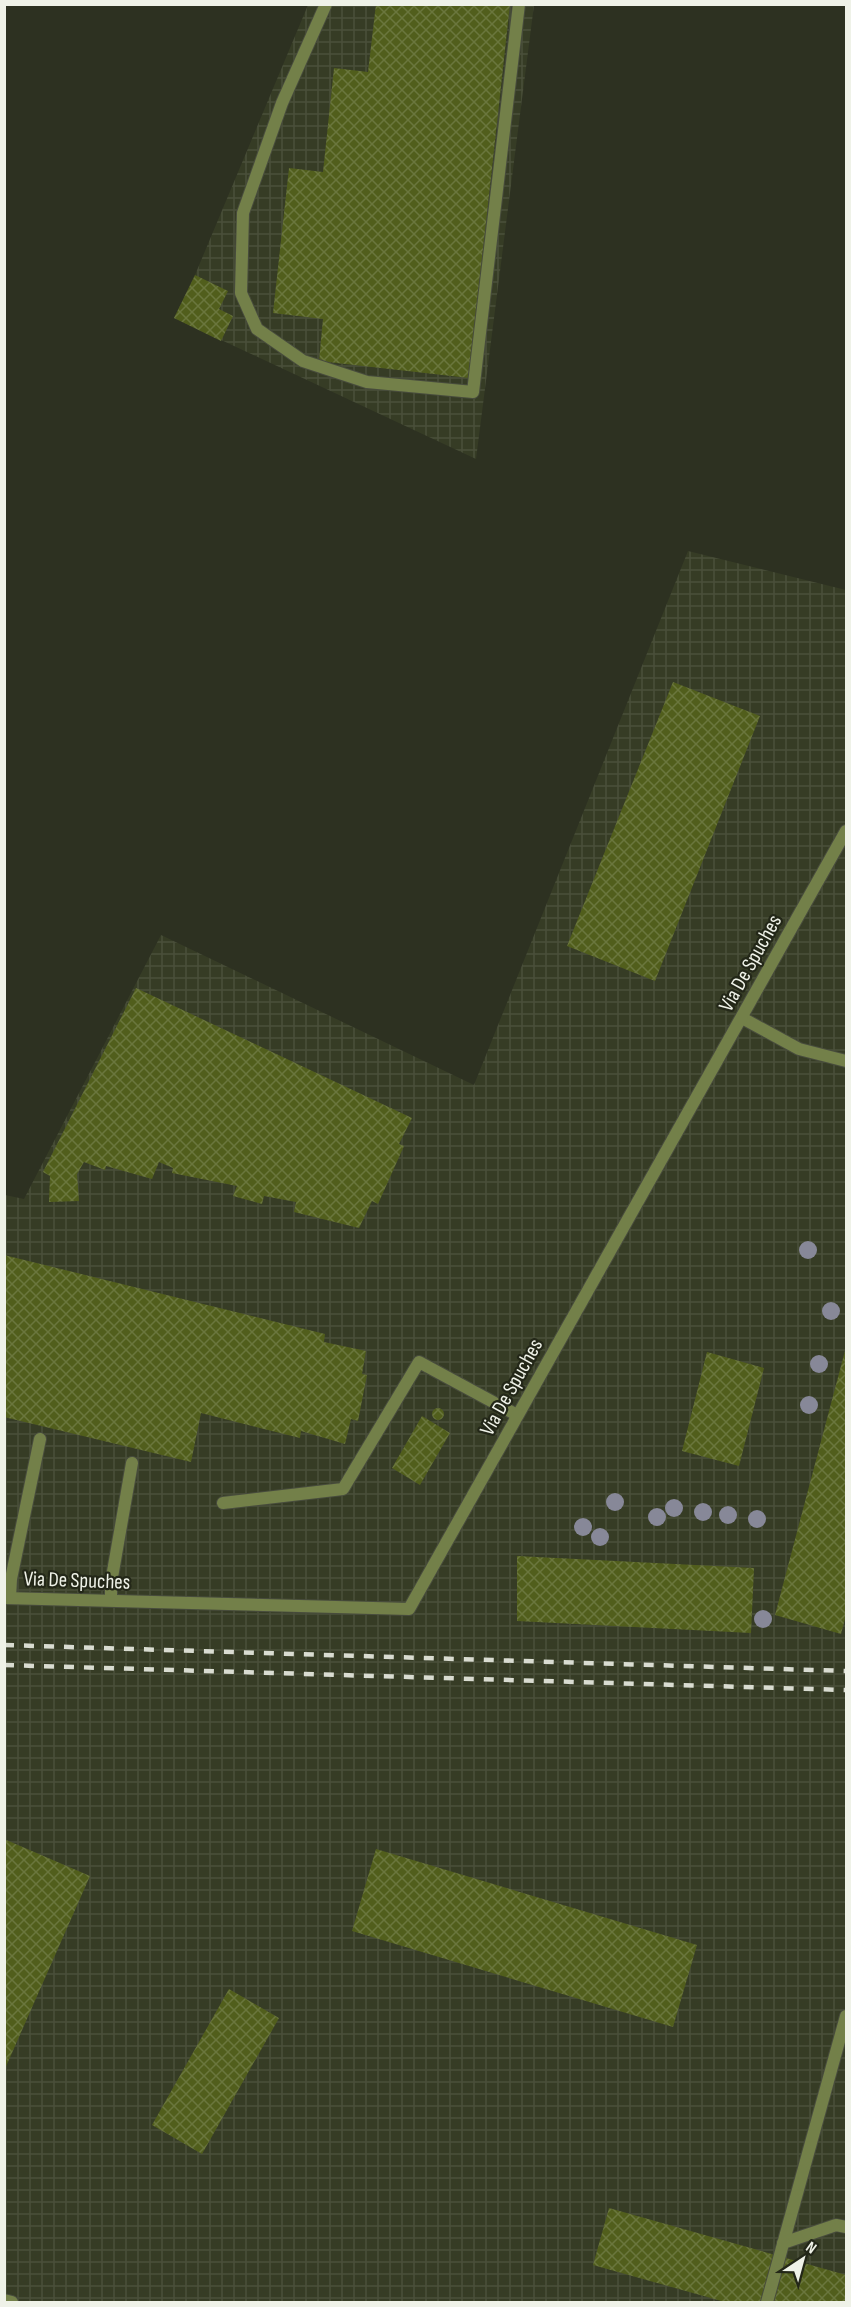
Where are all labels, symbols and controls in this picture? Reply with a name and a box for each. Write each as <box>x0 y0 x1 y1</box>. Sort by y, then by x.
street label: Via De Spuches <box>714 911 787 1016</box>
street label: Via De Spuches <box>475 1335 548 1440</box>
street label: Via De Spuches <box>23 1566 131 1595</box>
north arrow <box>773 2229 833 2289</box>
text: N <box>802 2238 820 2258</box>

